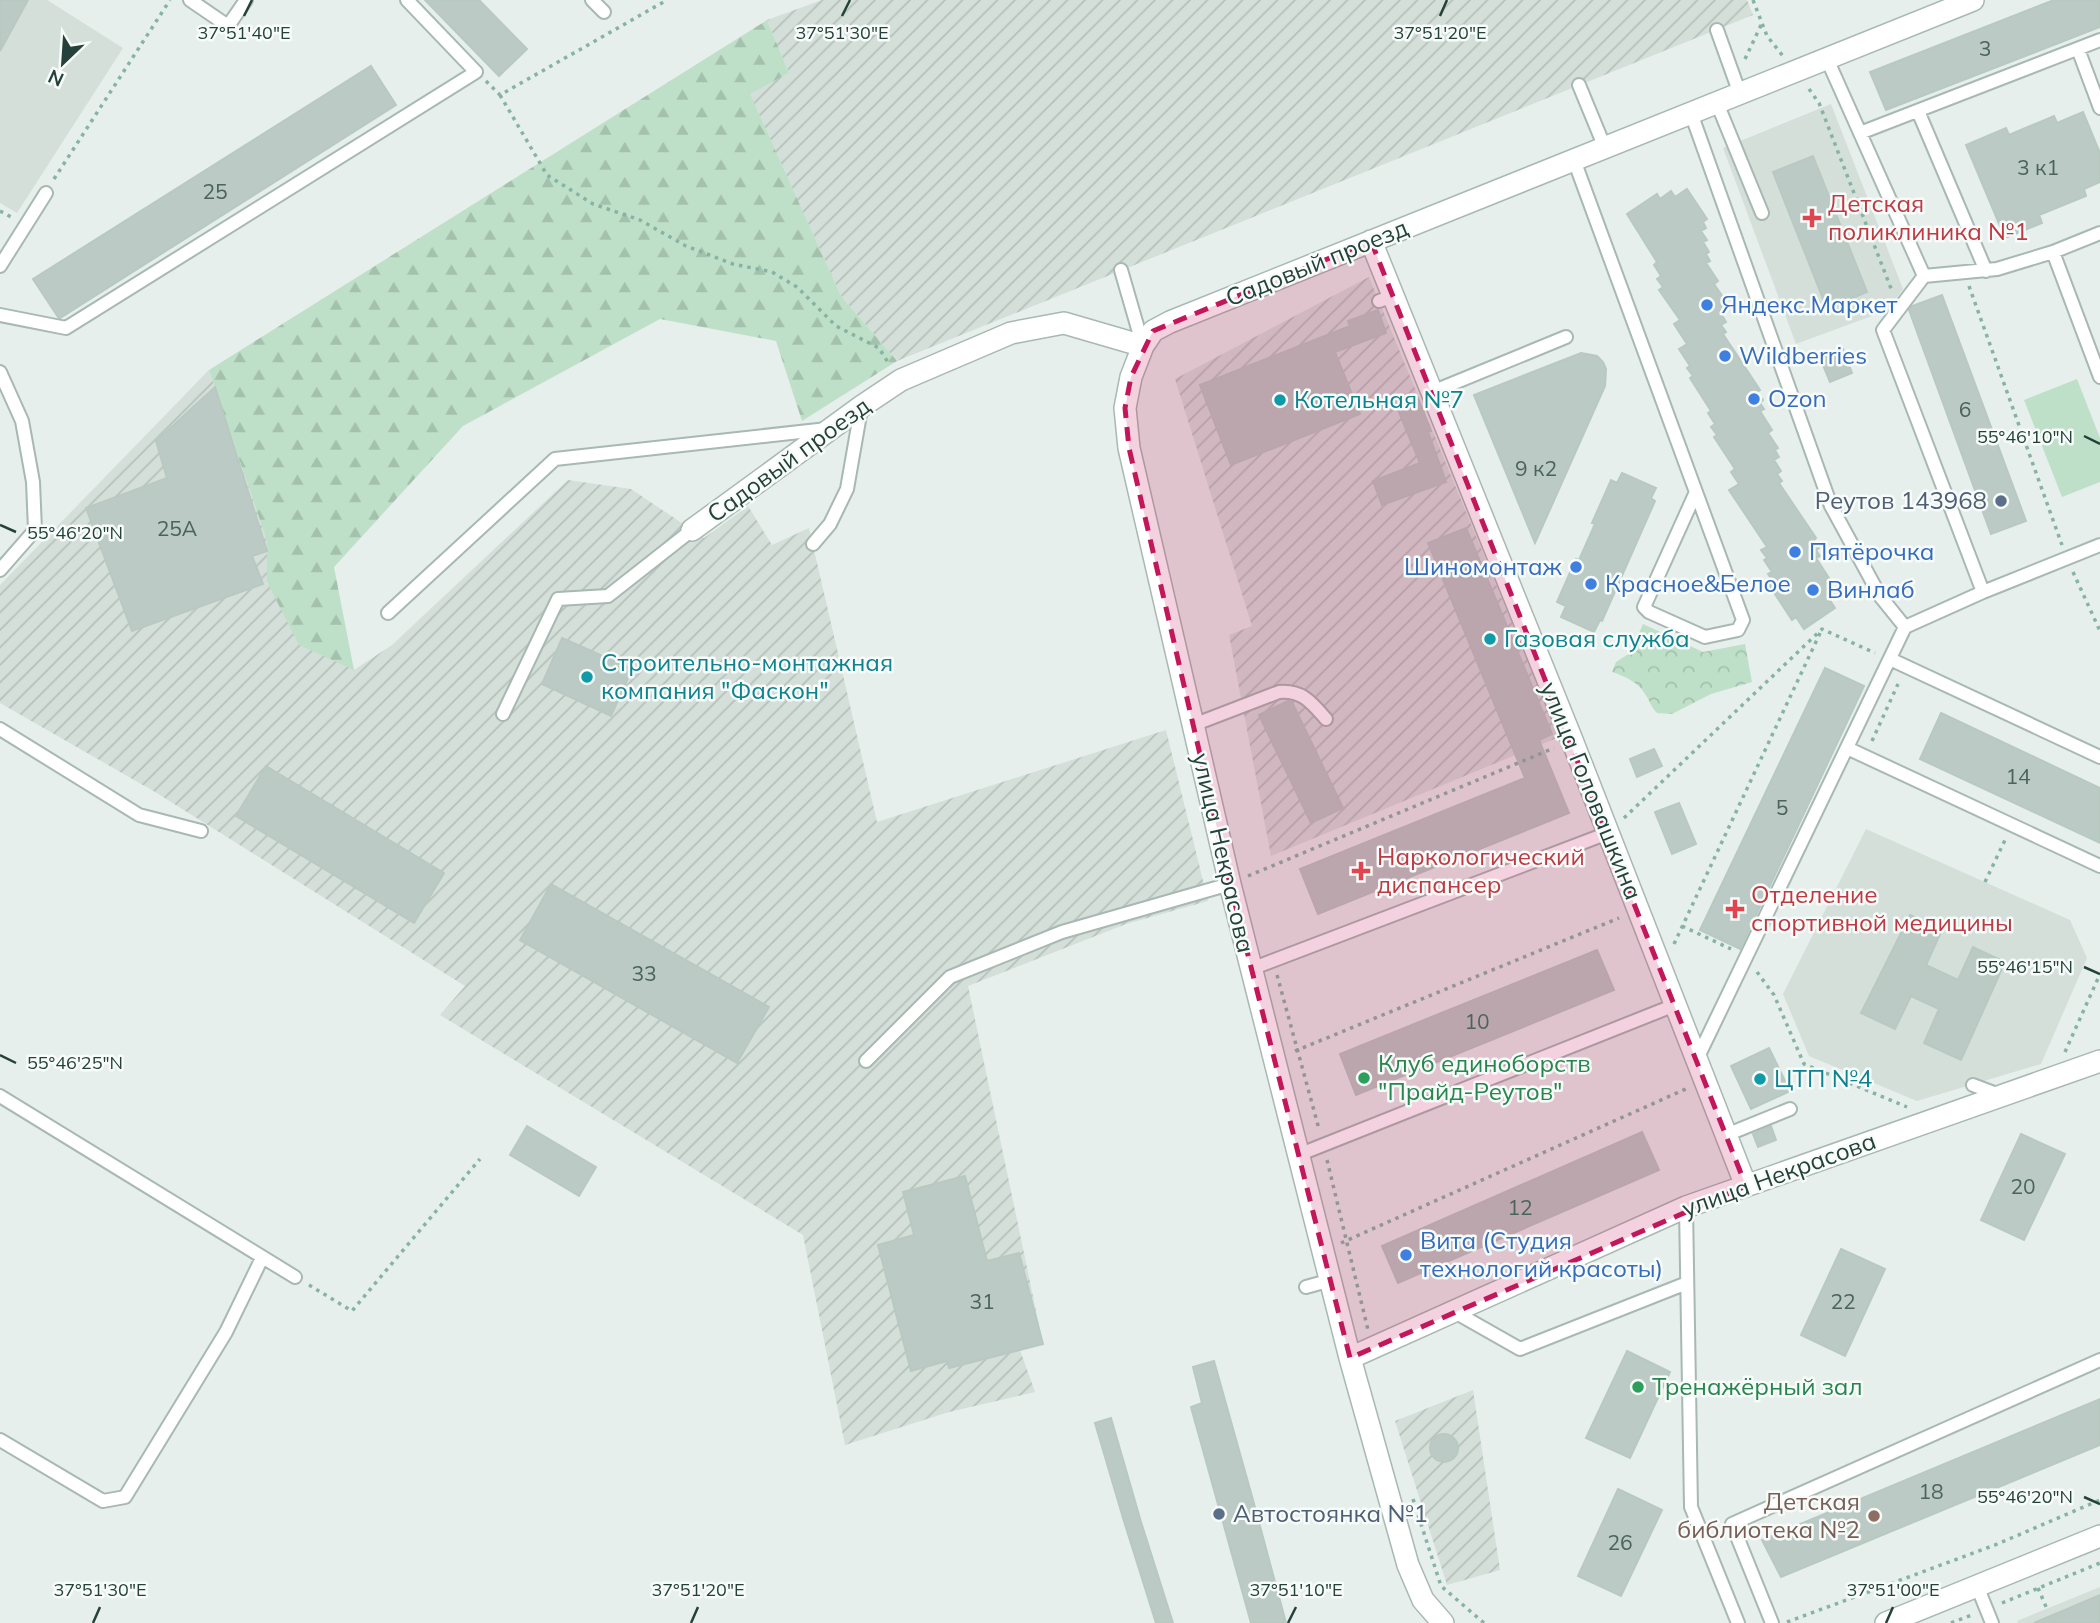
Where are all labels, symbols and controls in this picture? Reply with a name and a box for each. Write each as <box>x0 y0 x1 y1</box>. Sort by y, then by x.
text: 37°51'40"E <box>197 21 291 44</box>
text: 37°51'30"E <box>795 21 889 44</box>
text: 37°51'20"E <box>1393 21 1487 44</box>
north arrow <box>28 28 98 98</box>
house number: 3 <box>1979 35 1991 61</box>
text: N <box>44 64 67 92</box>
house number: 3 к1 <box>2017 154 2059 180</box>
house number: 25 <box>202 178 228 204</box>
place label: Детская поликлиника №1 <box>1828 188 2029 246</box>
marker: Детская поликлиника №1 <box>1802 208 1822 228</box>
street label: Садовый проезд <box>1221 212 1412 312</box>
place label: Яндекс.Маркет <box>1721 289 1898 319</box>
marker: Яндекс.Маркет <box>1699 297 1715 313</box>
place label: Wildberries <box>1739 340 1867 370</box>
marker: Wildberries <box>1717 348 1733 364</box>
place label: Ozon <box>1768 383 1827 413</box>
place label: Котельная №7 <box>1294 384 1464 414</box>
street label: Садовый проезд <box>701 390 876 528</box>
marker: Ozon <box>1746 391 1762 407</box>
marker: Котельная №7 <box>1272 392 1288 408</box>
house number: 6 <box>1959 396 1971 422</box>
text: 55°46'10"N <box>1977 425 2073 448</box>
house number: 9 к2 <box>1515 455 1557 481</box>
place label: Реутов 143968 <box>1815 485 1987 515</box>
marker: Реутов 143968 <box>1993 493 2009 509</box>
house number: 25А <box>157 515 198 541</box>
text: 55°46'20"N <box>27 521 123 544</box>
place label: Пятёрочка <box>1809 536 1934 566</box>
marker: Пятёрочка <box>1787 544 1803 560</box>
place label: Шиномонтаж <box>1404 551 1563 581</box>
marker: Шиномонтаж <box>1568 559 1584 575</box>
place label: Красное&Белое <box>1605 568 1791 598</box>
place label: Винлаб <box>1827 574 1915 604</box>
marker: Красное&Белое <box>1583 576 1599 592</box>
marker: Винлаб <box>1805 582 1821 598</box>
place label: Газовая служба <box>1504 623 1690 653</box>
marker: Газовая служба <box>1482 631 1498 647</box>
place label: Строительно-монтажная компания "Фаскон" <box>601 647 893 705</box>
marker: Строительно-монтажная компания "Фаскон" <box>579 669 595 685</box>
street label: улица Головашкина <box>1535 677 1649 904</box>
street label: улица Некрасова <box>1186 750 1262 956</box>
house number: 14 <box>2005 763 2031 789</box>
house number: 5 <box>1776 794 1788 820</box>
place label: Наркологический диспансер <box>1377 841 1585 899</box>
marker: Наркологический диспансер <box>1351 861 1371 881</box>
place label: Отделение спортивной медицины <box>1751 879 2013 937</box>
marker: Отделение спортивной медицины <box>1725 899 1745 919</box>
text: 55°46'15"N <box>1977 955 2073 978</box>
house number: 33 <box>631 960 657 986</box>
house number: 10 <box>1464 1008 1490 1034</box>
place label: Клуб единоборств "Прайд-Реутов" <box>1378 1048 1591 1106</box>
text: 55°46'25"N <box>27 1051 123 1074</box>
place label: ЦТП №4 <box>1774 1063 1872 1093</box>
marker: Клуб единоборств "Прайд-Реутов" <box>1356 1070 1372 1086</box>
marker: ЦТП №4 <box>1752 1071 1768 1087</box>
street label: улица Некрасова <box>1678 1125 1880 1223</box>
house number: 20 <box>2010 1173 2036 1199</box>
house number: 12 <box>1507 1194 1533 1220</box>
place label: Вита (Студия технологий красоты) <box>1420 1225 1663 1283</box>
marker: Вита (Студия технологий красоты) <box>1398 1247 1414 1263</box>
house number: 31 <box>969 1288 995 1314</box>
house number: 22 <box>1830 1288 1856 1314</box>
place label: Тренажёрный зал <box>1652 1371 1863 1401</box>
marker: Тренажёрный зал <box>1630 1379 1646 1395</box>
house number: 18 <box>1918 1478 1944 1504</box>
text: 55°46'20"N <box>1977 1485 2073 1508</box>
place label: Детская библиотека №2 <box>1677 1486 1860 1544</box>
place label: Автостоянка №1 <box>1233 1498 1428 1528</box>
marker: Автостоянка №1 <box>1211 1506 1227 1522</box>
marker: Детская библиотека №2 <box>1866 1508 1882 1524</box>
house number: 26 <box>1607 1529 1633 1555</box>
text: 37°51'30"E <box>53 1578 147 1601</box>
text: 37°51'20"E <box>651 1578 745 1601</box>
text: 37°51'10"E <box>1249 1578 1343 1601</box>
text: 37°51'00"E <box>1846 1578 1940 1601</box>

